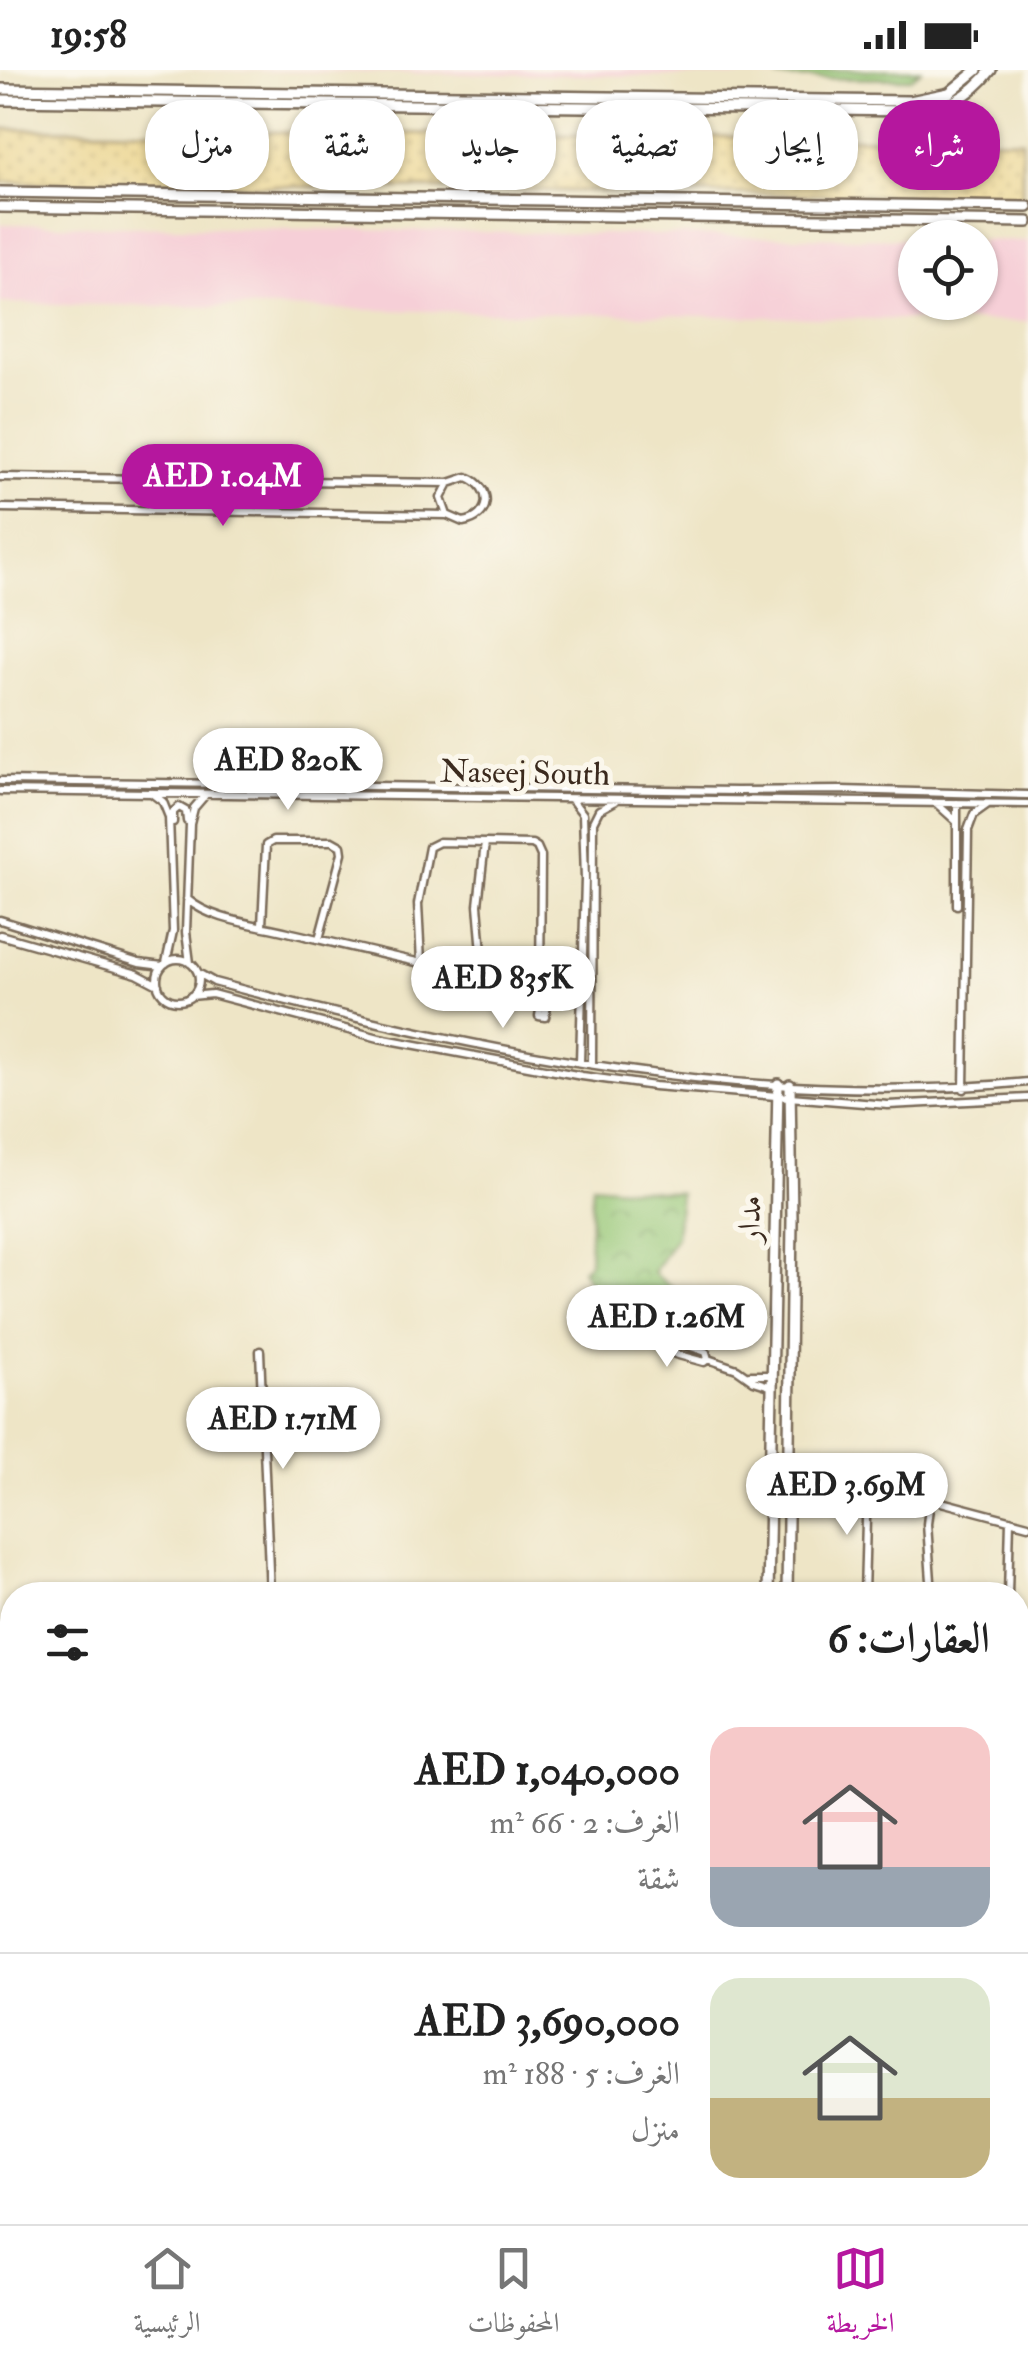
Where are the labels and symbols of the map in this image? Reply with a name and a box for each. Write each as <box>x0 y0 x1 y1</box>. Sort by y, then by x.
pin: AED 1.04M <box>109 444 337 529</box>
pin: AED 820K <box>185 728 391 813</box>
street label: Naseej South <box>440 752 610 794</box>
pin: AED 835K <box>400 946 606 1031</box>
street label: مدار <box>730 1195 770 1246</box>
pin: AED 1.26M <box>553 1285 781 1370</box>
pin: AED 1.71M <box>169 1387 397 1472</box>
pin: AED 3.69M <box>733 1453 961 1538</box>

